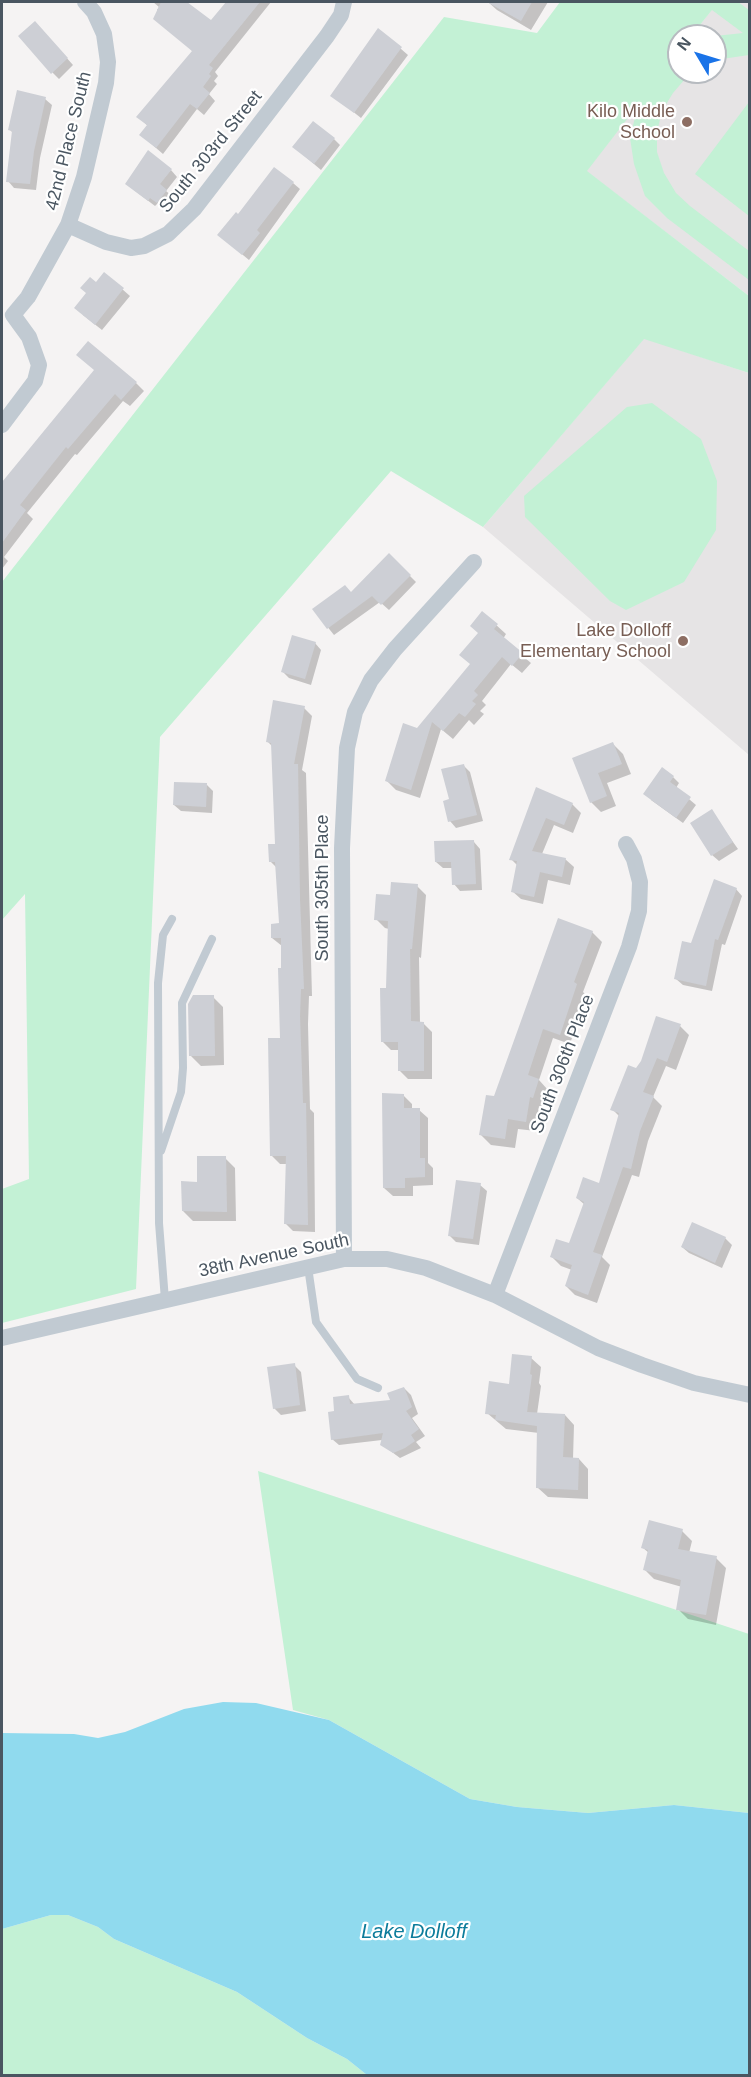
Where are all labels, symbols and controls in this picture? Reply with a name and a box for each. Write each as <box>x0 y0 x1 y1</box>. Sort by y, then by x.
north arrow <box>667 24 727 84</box>
text: N <box>674 34 694 54</box>
street label: 42nd Place South <box>41 69 97 213</box>
street label: South 303rd Street <box>155 86 267 218</box>
place label: Kilo Middle School <box>587 101 675 144</box>
marker: Kilo Middle School <box>680 115 694 129</box>
place label: Lake Dolloff Elementary School <box>520 620 671 662</box>
marker: Lake Dolloff Elementary School <box>676 634 690 648</box>
street label: South 305th Place <box>312 814 334 962</box>
street label: South 306th Place <box>527 991 599 1137</box>
street label: 38th Avenue South <box>197 1230 351 1282</box>
water label: Lake Dolloff <box>361 1920 467 1944</box>

